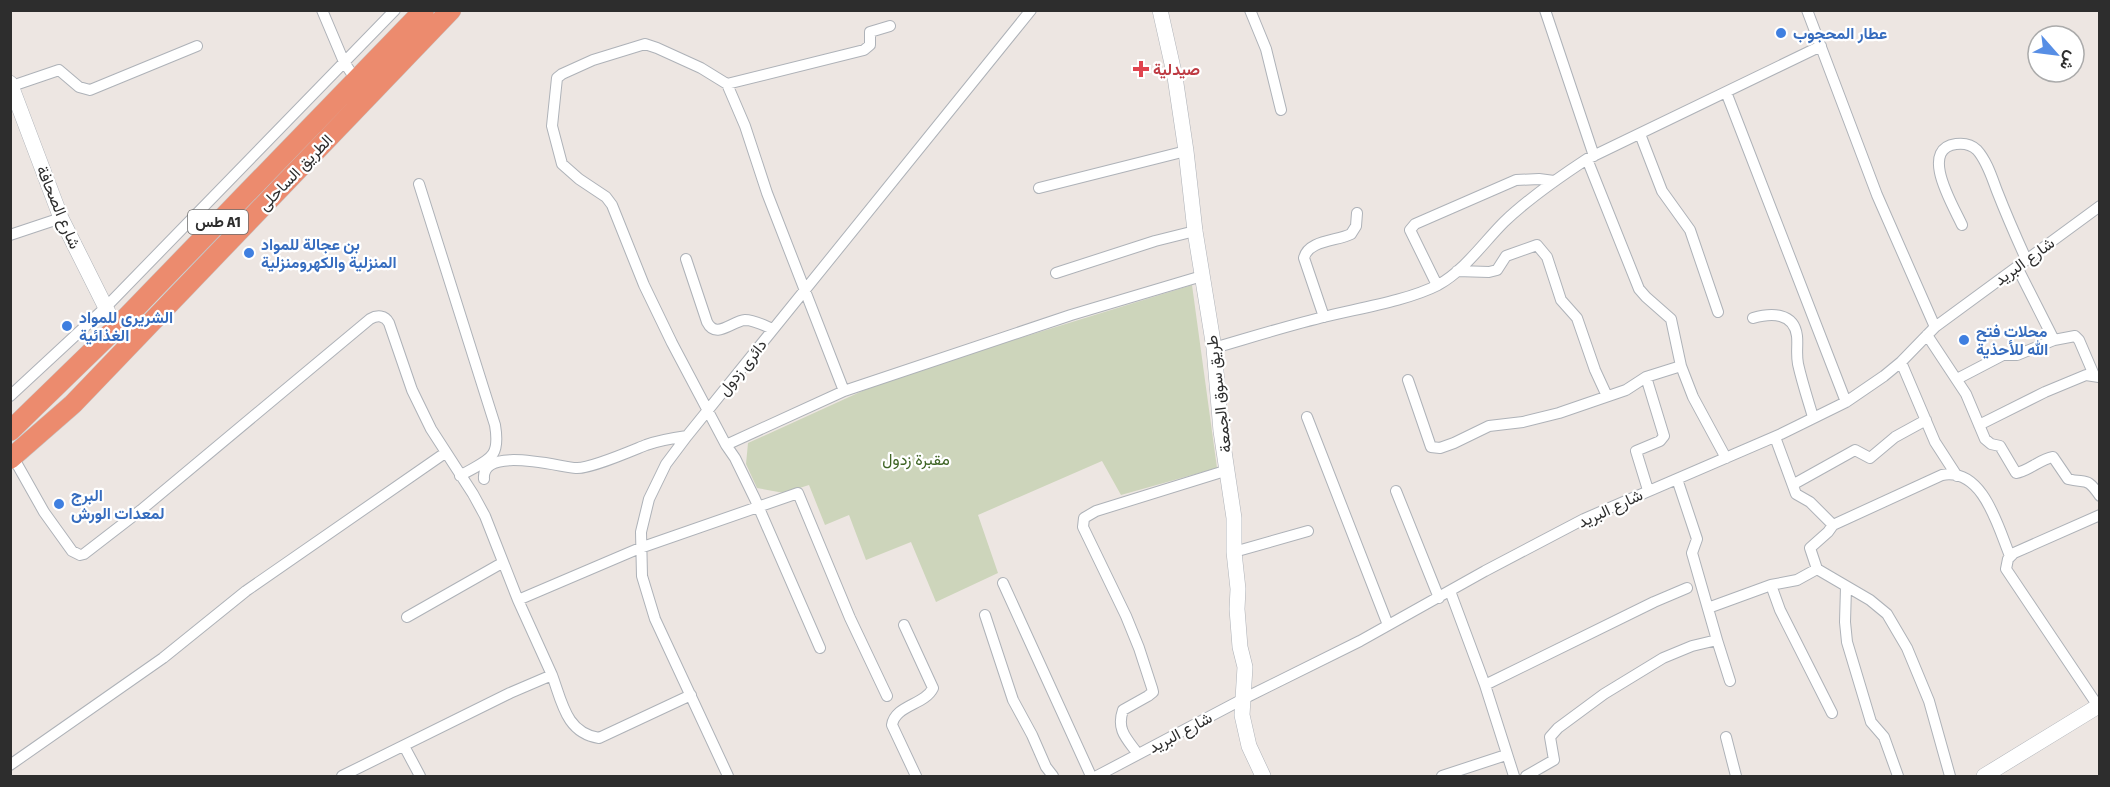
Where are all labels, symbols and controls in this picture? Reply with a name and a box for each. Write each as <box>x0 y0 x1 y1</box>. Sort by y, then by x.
place label: عطار المحجوب <box>1793 24 1887 44</box>
north arrow <box>2026 24 2086 84</box>
marker: عطار المحجوب <box>1774 26 1788 40</box>
text: ش <box>2056 48 2082 74</box>
place label: صيدلية <box>1153 60 1200 79</box>
marker: صيدلية <box>1134 62 1148 76</box>
street label: الطريق الساحلى <box>254 130 337 215</box>
street label: شارع الصحافة <box>31 163 85 253</box>
road number: طس A1 <box>188 210 248 234</box>
street label: شارع البريد <box>1991 233 2059 291</box>
place label: بن عجالة للمواد المنزلية والكهرومنزلية <box>261 235 397 273</box>
marker: بن عجالة للمواد المنزلية والكهرومنزلية <box>242 246 256 260</box>
place label: الشريري للمواد الغذائية <box>79 308 173 345</box>
marker: الشريري للمواد الغذائية <box>60 319 74 333</box>
place label: محلات فتح الله للأحذية <box>1976 322 2048 359</box>
marker: محلات فتح الله للأحذية <box>1957 333 1971 347</box>
street label: طريق سوق الجمعة <box>1202 334 1236 454</box>
street label: دائرى زدول <box>714 335 772 400</box>
park label: مقبرة زدول <box>882 450 950 470</box>
street label: شارع البريد <box>1575 485 1647 534</box>
place label: البرج لمعدات الورش <box>71 486 165 524</box>
marker: البرج لمعدات الورش <box>52 497 66 511</box>
street label: شارع البريد <box>1145 708 1216 759</box>

